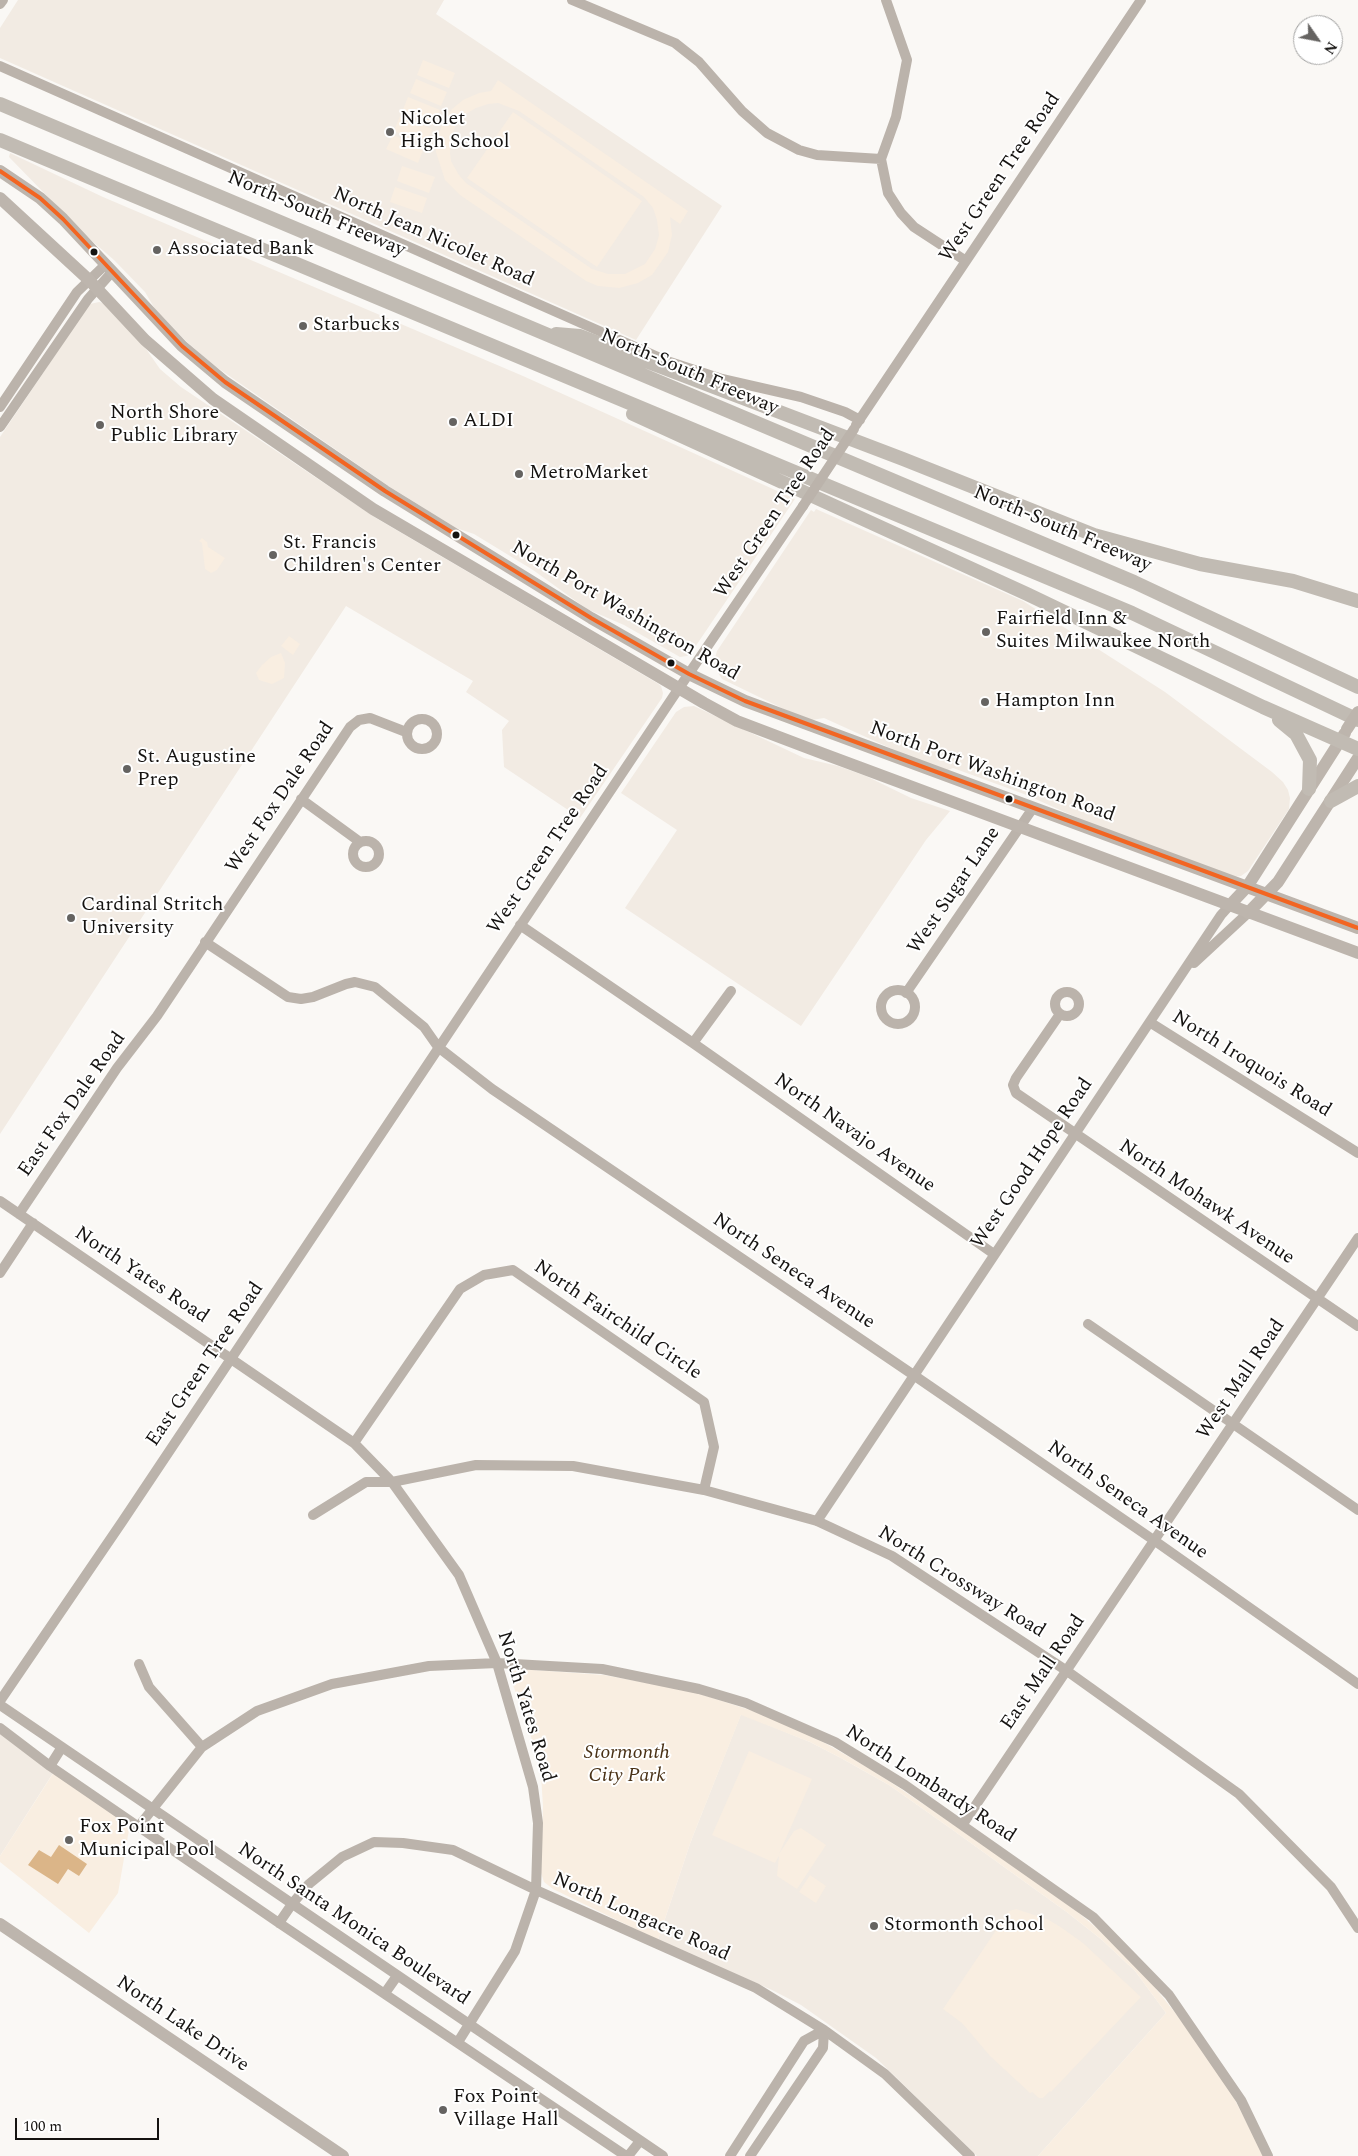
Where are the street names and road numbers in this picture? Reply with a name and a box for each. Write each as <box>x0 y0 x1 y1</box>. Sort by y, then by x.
street label: West Green Tree Road <box>935 89 1067 267</box>
street label: North-South Freeway <box>223 167 409 263</box>
street label: North Jean Nicolet Road <box>329 183 537 293</box>
street label: North-South Freeway <box>596 325 782 421</box>
street label: West Green Tree Road <box>710 425 842 603</box>
street label: North-South Freeway <box>969 482 1155 578</box>
street label: North Port Washington Road <box>507 537 743 687</box>
street label: North Port Washington Road <box>866 717 1118 829</box>
street label: West Fox Dale Road <box>221 718 341 878</box>
street label: West Green Tree Road <box>483 761 615 939</box>
street label: West Sugar Lane <box>904 823 1006 959</box>
street label: North Iroquois Road <box>1167 1006 1335 1124</box>
street label: East Fox Dale Road <box>14 1028 132 1182</box>
street label: North Navajo Avenue <box>769 1069 939 1199</box>
street label: West Good Hope Road <box>967 1074 1099 1254</box>
street label: North Mohawk Avenue <box>1113 1135 1299 1271</box>
street label: North Seneca Avenue <box>707 1209 879 1335</box>
street label: North Yates Road <box>69 1222 213 1330</box>
street label: North Fairchild Circle <box>528 1256 706 1386</box>
street label: East Green Tree Road <box>142 1278 270 1452</box>
street label: West Mall Road <box>1193 1315 1291 1445</box>
street label: North Seneca Avenue <box>1042 1436 1212 1566</box>
street label: North Crossway Road <box>873 1522 1049 1644</box>
street label: East Mall Road <box>997 1611 1091 1735</box>
street label: North Yates Road <box>491 1629 559 1785</box>
street label: North Lombardy Road <box>840 1721 1020 1849</box>
street label: North Santa Monica Boulevard <box>233 1838 473 2012</box>
street label: North Longacre Road <box>549 1868 733 1968</box>
street label: North Lake Drive <box>111 1972 253 2078</box>

